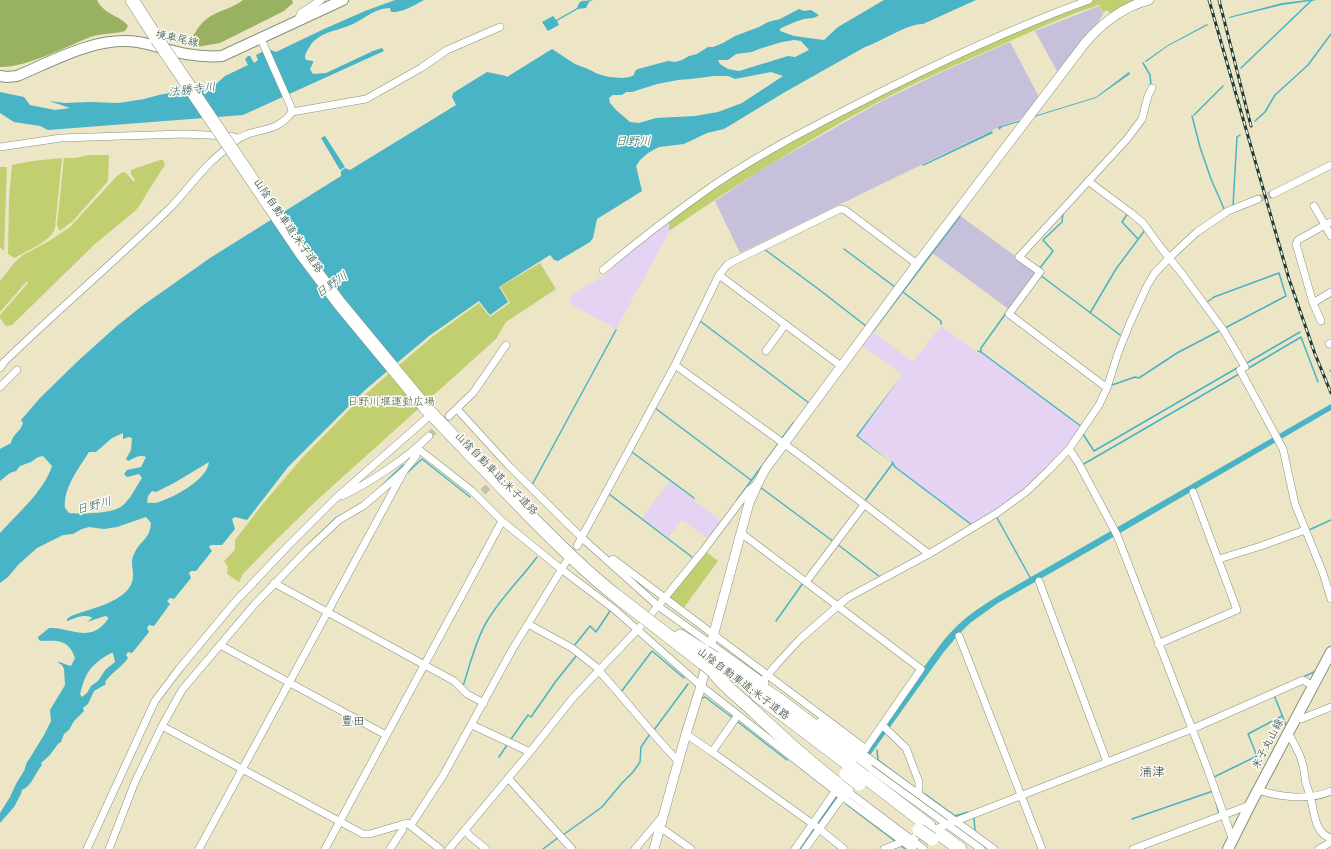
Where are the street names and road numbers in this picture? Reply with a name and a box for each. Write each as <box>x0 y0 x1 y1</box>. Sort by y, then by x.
street label: 境車尾線 <box>154 28 200 50</box>
street label: 山陰自動車道;米子道路 <box>250 176 326 276</box>
street label: 山陰自動車道;米子道路 <box>452 430 540 518</box>
street label: 山陰自動車道;米子道路 <box>694 645 792 723</box>
street label: 米子丸山線 <box>1249 717 1287 771</box>

